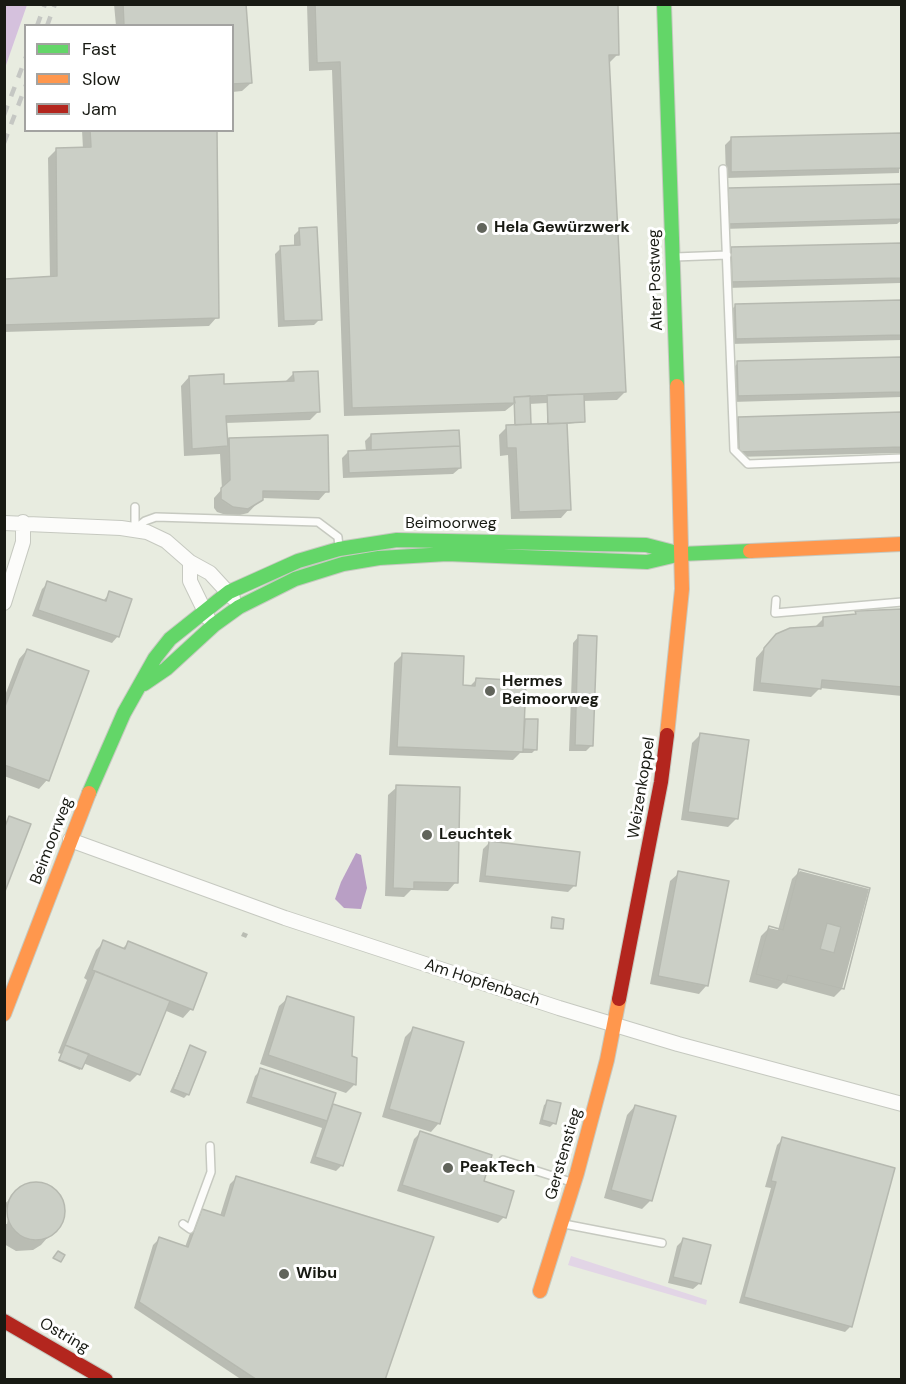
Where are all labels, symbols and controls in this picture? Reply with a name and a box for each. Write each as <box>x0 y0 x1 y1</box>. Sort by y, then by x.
legend <box>24 24 234 132</box>
text: Fast <box>82 37 117 61</box>
text: Slow <box>82 67 121 91</box>
text: Jam <box>82 97 117 121</box>
place label: Hela Gewürzwerk <box>494 218 630 238</box>
marker: Hela Gewürzwerk <box>475 221 489 235</box>
street label: Alter Postweg <box>645 229 667 331</box>
street label: Beimoorweg <box>405 514 497 534</box>
place label: Hermes Beimoorweg <box>502 672 599 710</box>
marker: Hermes Beimoorweg <box>483 684 497 698</box>
street label: Weizenkoppel <box>624 736 660 840</box>
street label: Beimoorweg <box>27 795 77 887</box>
place label: Leuchtek <box>439 825 512 845</box>
marker: Leuchtek <box>420 828 434 842</box>
street label: Am Hopfenbach <box>422 955 542 1011</box>
street label: Gerstenstieg <box>542 1106 586 1202</box>
place label: PeakTech <box>460 1158 535 1178</box>
marker: PeakTech <box>441 1161 455 1175</box>
place label: Wibu <box>296 1264 337 1284</box>
marker: Wibu <box>277 1267 291 1281</box>
street label: Ostring <box>36 1314 92 1358</box>

